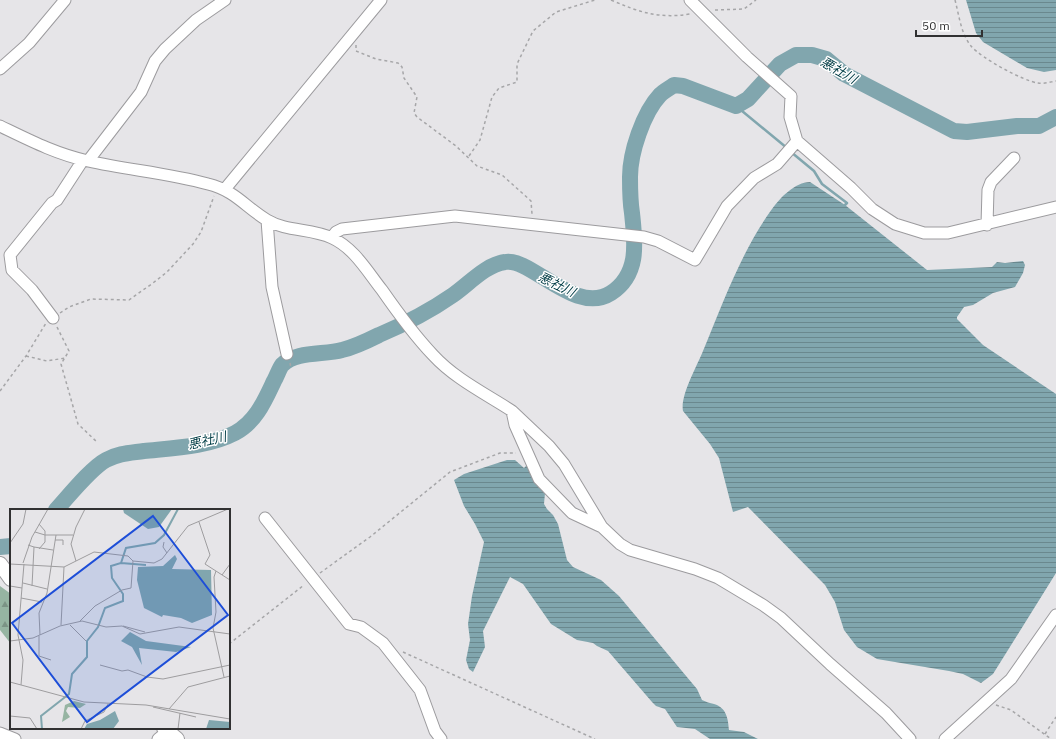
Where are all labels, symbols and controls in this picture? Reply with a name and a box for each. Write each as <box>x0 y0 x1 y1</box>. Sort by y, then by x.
scale bar <box>916 12 982 38</box>
text: 50 m <box>922 18 950 33</box>
water label: 悪社川 <box>818 53 862 89</box>
water label: 悪社川 <box>536 268 580 302</box>
water label: 悪社川 <box>186 427 230 453</box>
inset map <box>10 509 230 729</box>

